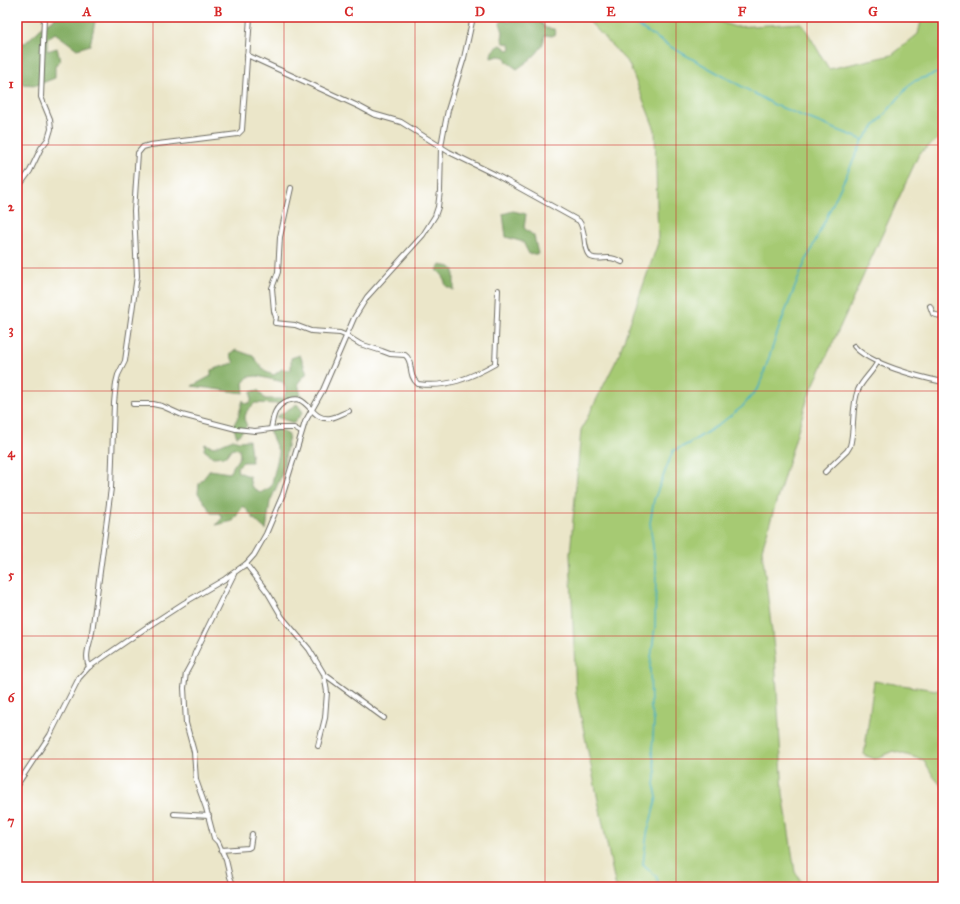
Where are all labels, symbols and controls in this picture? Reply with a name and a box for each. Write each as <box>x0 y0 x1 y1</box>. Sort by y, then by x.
text: A <box>82 4 92 20</box>
text: B <box>214 4 223 20</box>
text: C <box>345 4 354 20</box>
text: D <box>475 4 485 20</box>
text: E <box>606 4 616 20</box>
text: F <box>738 4 747 20</box>
text: G <box>868 4 878 20</box>
text: 1 <box>8 76 14 92</box>
text: 2 <box>8 199 15 215</box>
text: 3 <box>8 322 14 338</box>
text: 4 <box>7 445 15 461</box>
text: 5 <box>8 567 15 583</box>
text: 6 <box>8 690 16 706</box>
text: 7 <box>8 813 15 829</box>

